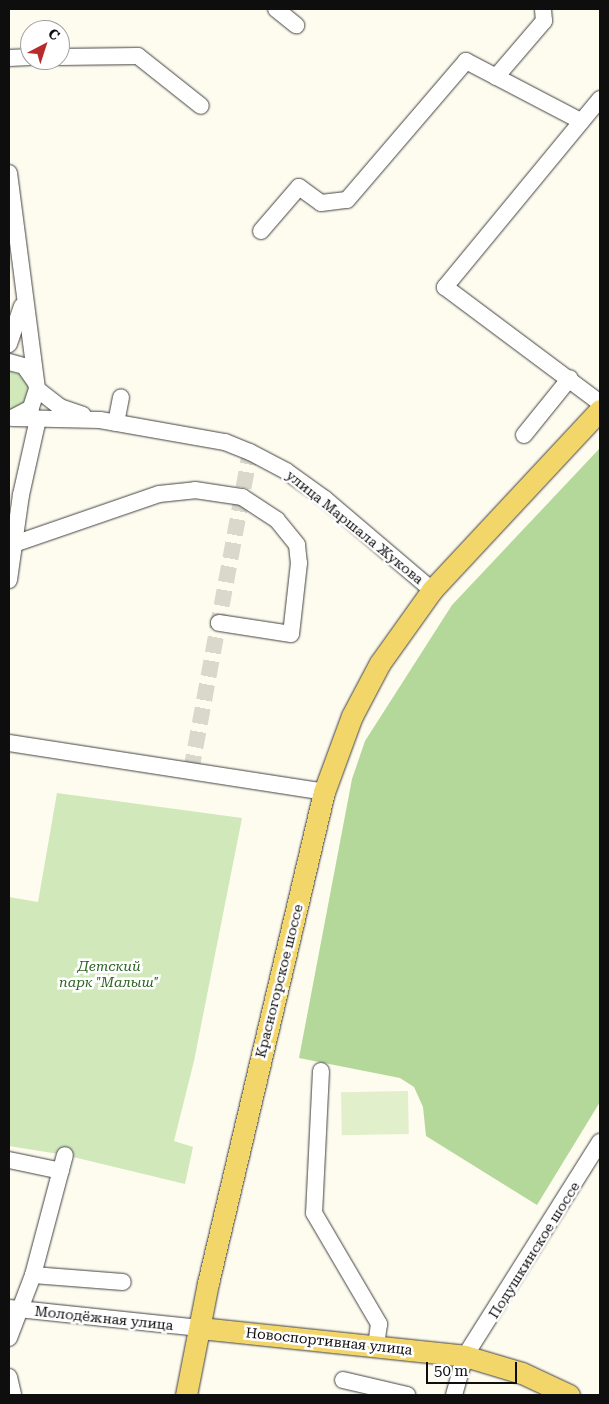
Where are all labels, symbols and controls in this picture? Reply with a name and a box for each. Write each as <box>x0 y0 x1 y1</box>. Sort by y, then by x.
north arrow <box>20 20 70 70</box>
text: С <box>45 25 63 44</box>
street label: улица Маршала Жукова <box>283 466 427 588</box>
street label: Красногорское шоссе <box>252 903 306 1059</box>
park label: Детский парк "Малыш" <box>59 958 159 990</box>
street label: Подушкинское шоссе <box>485 1179 583 1321</box>
street label: Молодёжная улица <box>34 1302 174 1334</box>
street label: Новоспортивная улица <box>245 1324 413 1358</box>
scale bar <box>429 1352 520 1384</box>
text: 50 m <box>434 1362 468 1380</box>

